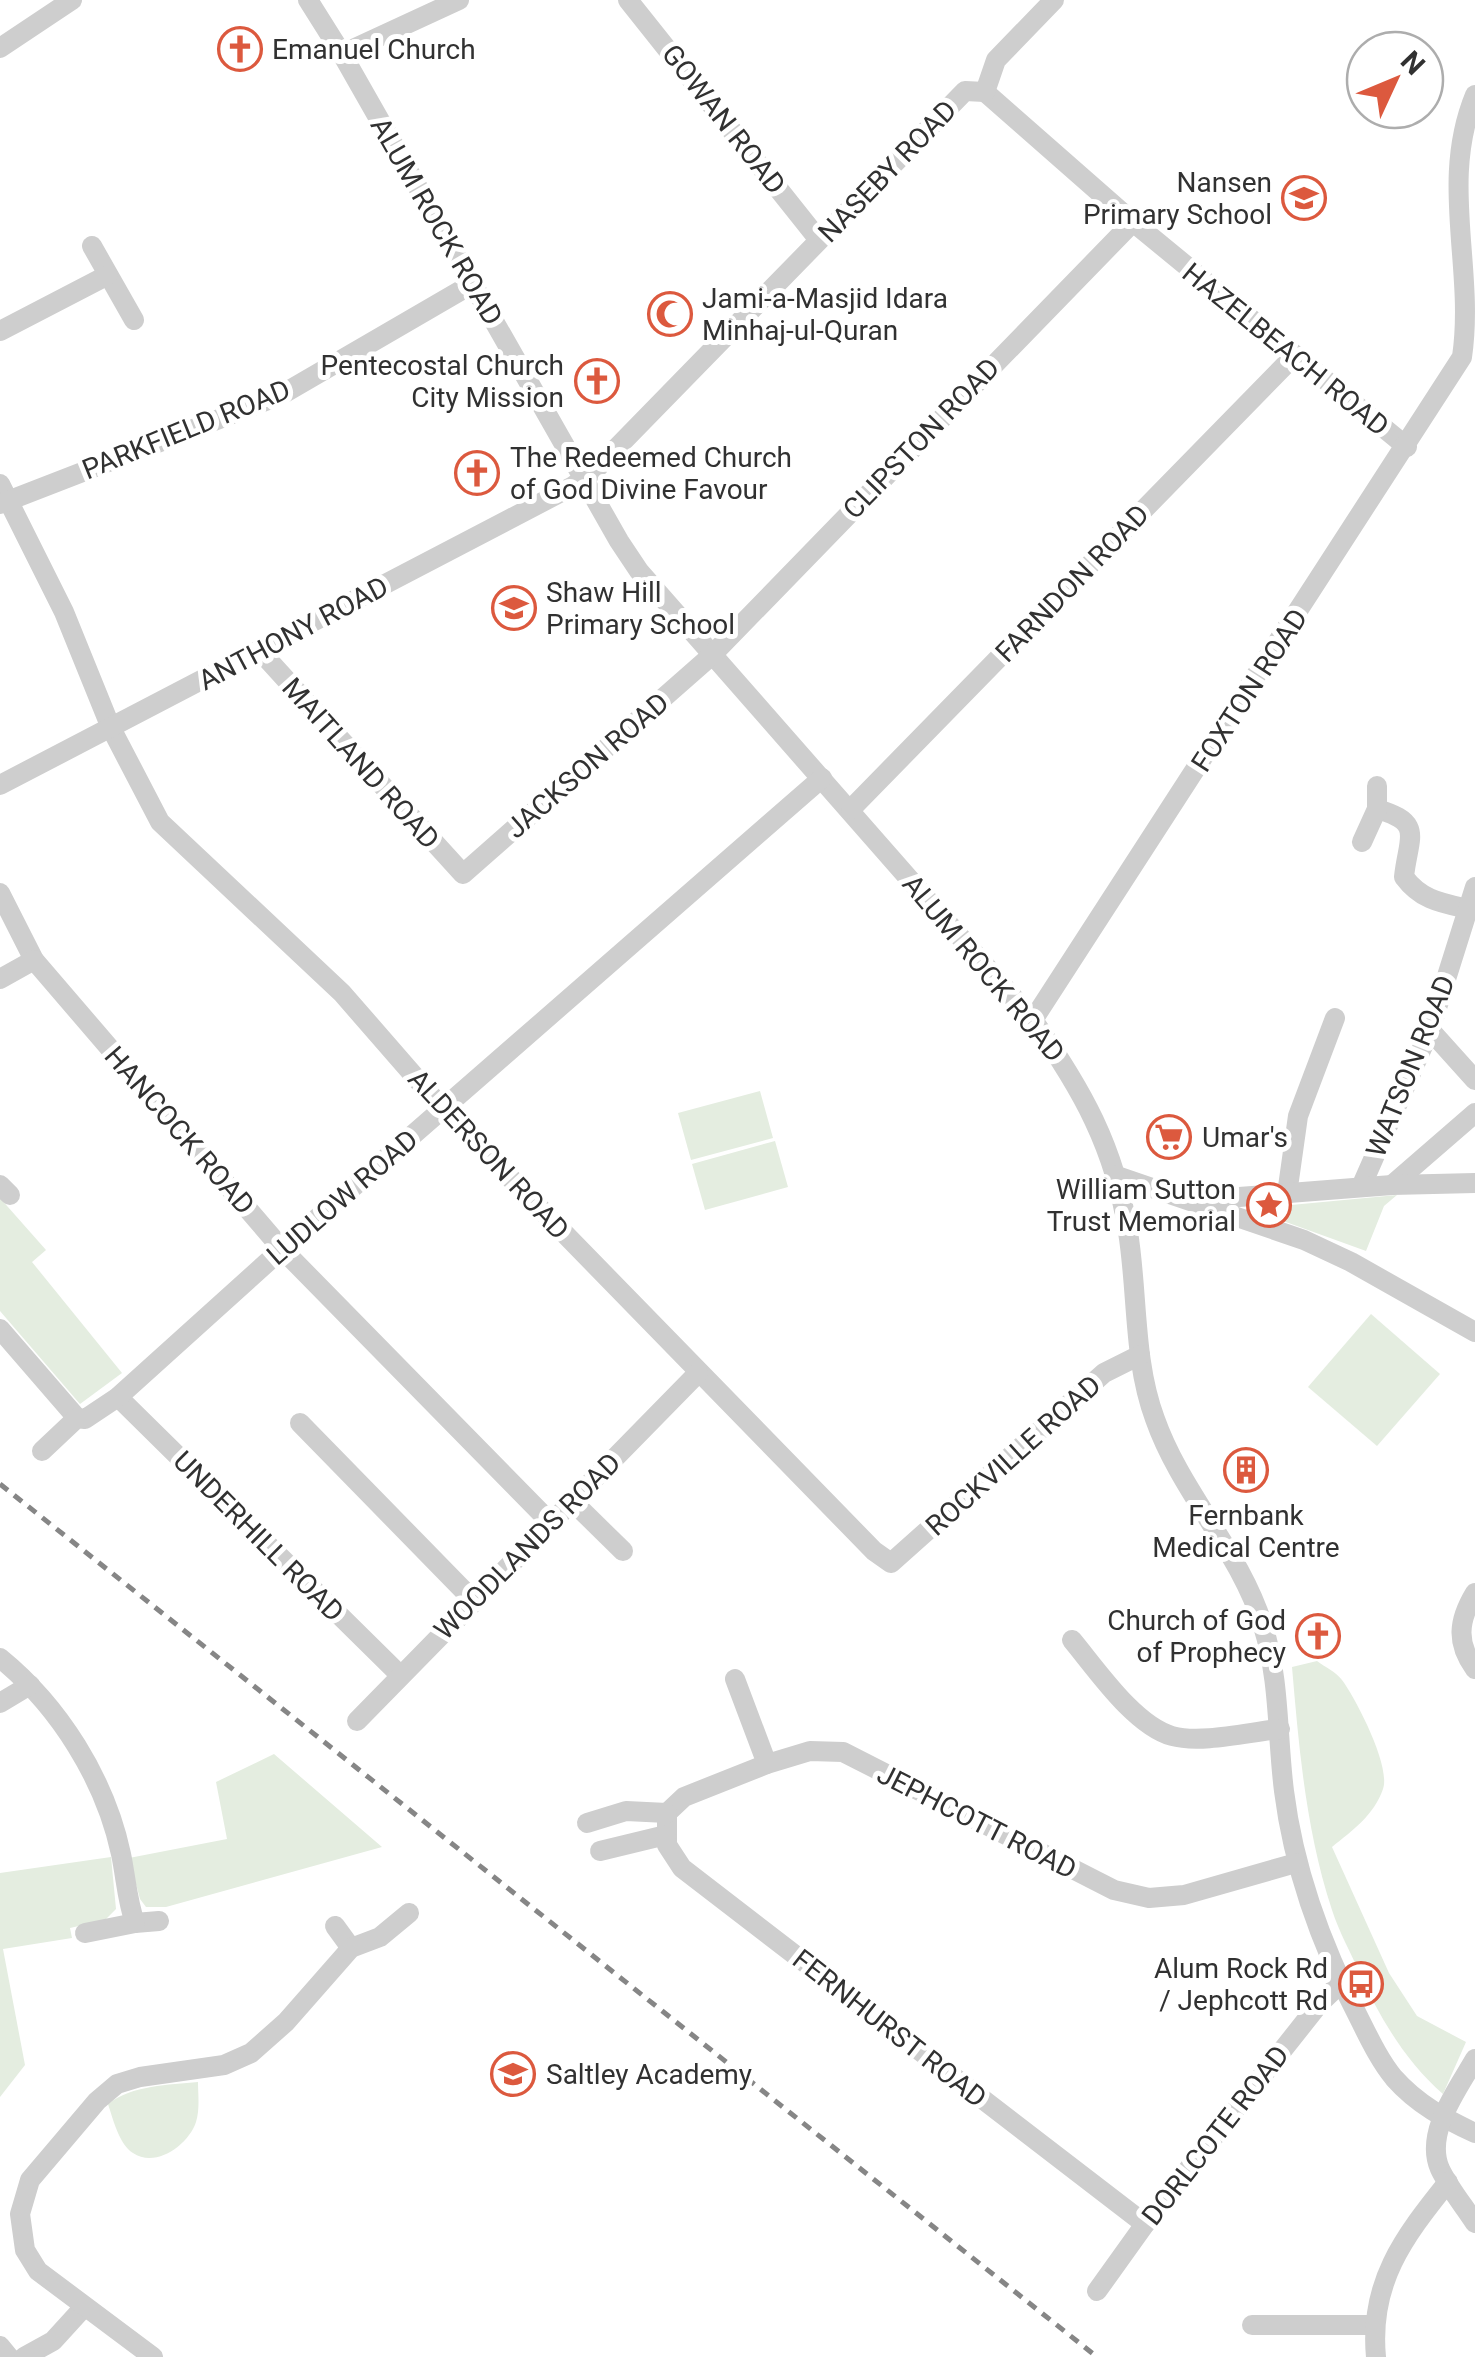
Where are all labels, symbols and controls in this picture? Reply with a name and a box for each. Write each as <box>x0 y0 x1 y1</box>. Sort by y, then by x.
church icon: Emanuel Church <box>217 26 263 72</box>
north arrow <box>1345 30 1445 130</box>
place label: Emanuel Church <box>272 33 476 66</box>
street label: GOWAN ROAD <box>655 38 792 201</box>
text: N <box>1394 44 1431 82</box>
street label: NASEBY ROAD <box>811 94 963 249</box>
street label: ALUM ROCK ROAD <box>364 112 509 331</box>
place label: Nansen Primary School <box>1083 166 1272 231</box>
school or university icon: Nansen Primary School <box>1281 175 1327 221</box>
street label: HAZELBEACH ROAD <box>1176 256 1395 443</box>
place label: Jami-a-Masjid Idara Minhaj-ul-Quran <box>702 282 948 347</box>
mosque icon: Jami-a-Masjid Idara Minhaj-ul-Quran <box>647 291 693 337</box>
place label: Pentecostal Church City Mission <box>321 349 564 414</box>
street label: CLIPSTON ROAD <box>836 351 1006 526</box>
church icon: Pentecostal Church City Mission <box>574 358 620 404</box>
street label: PARKFIELD ROAD <box>77 373 295 486</box>
place label: The Redeemed Church of God Divine Favour <box>510 441 792 506</box>
church icon: The Redeemed Church of God Divine Favour <box>454 450 500 496</box>
street label: FARNDON ROAD <box>989 498 1156 669</box>
street label: ANTHONY ROAD <box>193 570 394 697</box>
place label: Shaw Hill Primary School <box>546 576 735 641</box>
school or university icon: Shaw Hill Primary School <box>491 585 537 631</box>
street label: FOXTON ROAD <box>1185 603 1314 778</box>
street label: MAITLAND ROAD <box>275 671 446 856</box>
street label: JACKSON ROAD <box>499 686 675 845</box>
street label: ALUM ROCK ROAD <box>896 868 1072 1069</box>
street label: WATSON ROAD <box>1359 971 1462 1162</box>
street label: HANCOCK ROAD <box>98 1040 261 1221</box>
street label: ALDERSON ROAD <box>401 1062 576 1246</box>
supermarket icon: Umar's <box>1146 1114 1192 1160</box>
place label: Umar's <box>1202 1121 1288 1154</box>
street label: LUDLOW ROAD <box>260 1123 424 1272</box>
place label: William Sutton Trust Memorial <box>1047 1173 1236 1238</box>
place icon: William Sutton Trust Memorial <box>1246 1182 1292 1228</box>
street label: ROCKVILLE ROAD <box>919 1368 1107 1542</box>
street label: UNDERHILL ROAD <box>167 1444 351 1628</box>
street label: WOODLANDS ROAD <box>427 1446 627 1646</box>
building icon: Fernbank Medical Centre <box>1223 1447 1269 1493</box>
place label: Fernbank Medical Centre <box>1152 1499 1340 1564</box>
place label: Church of God of Prophecy <box>1107 1604 1286 1669</box>
church icon: Church of God of Prophecy <box>1295 1613 1341 1659</box>
street label: JEPHCOTT ROAD <box>872 1757 1082 1886</box>
street label: FERNHURST ROAD <box>786 1943 993 2114</box>
place label: Alum Rock Rd / Jephcott Rd <box>1154 1952 1328 2017</box>
bus stop icon: Alum Rock Rd / Jephcott Rd <box>1338 1961 1384 2007</box>
street label: DORLCOTE ROAD <box>1135 2039 1296 2232</box>
school or university icon: Saltley Academy <box>490 2051 536 2097</box>
place label: Saltley Academy <box>546 2058 752 2091</box>

